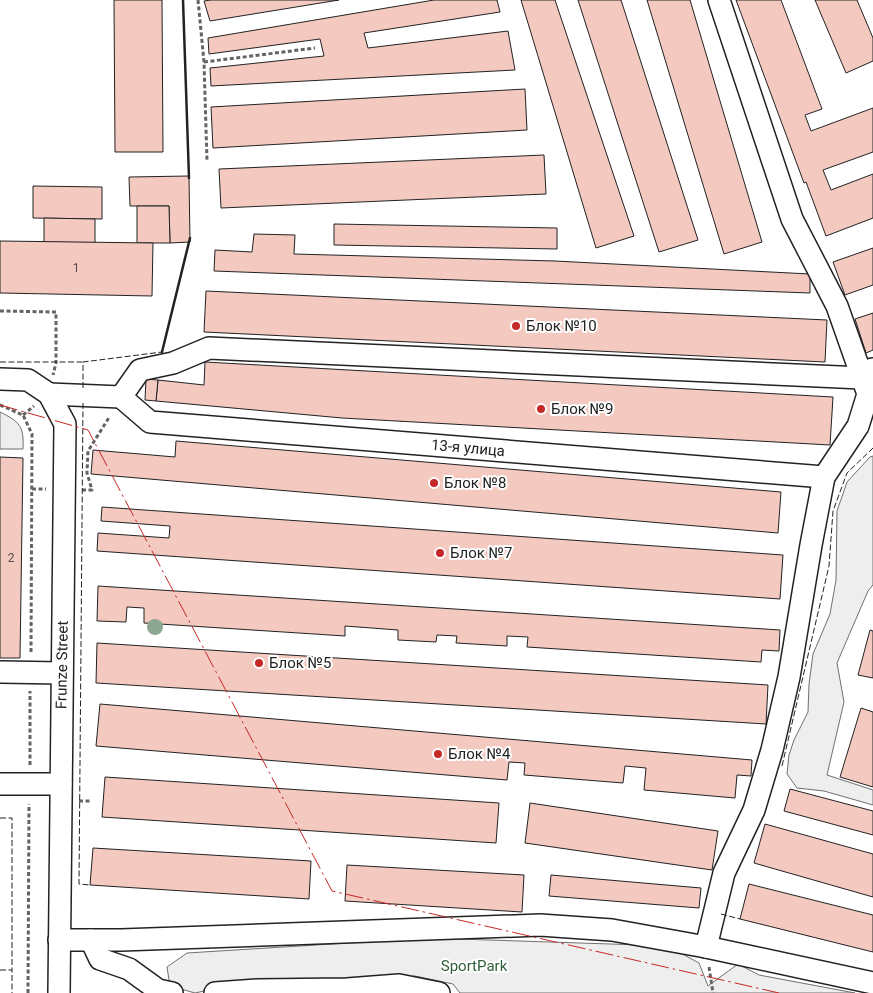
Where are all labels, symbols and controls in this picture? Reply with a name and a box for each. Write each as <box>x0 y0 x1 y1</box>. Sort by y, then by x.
house number: 1 <box>73 261 79 275</box>
place label: Блок №10 <box>526 317 597 335</box>
marker: Блок №10 <box>510 320 522 332</box>
place label: Блок №9 <box>551 400 613 418</box>
marker: Блок №9 <box>535 403 547 415</box>
street label: 13-я улица <box>430 436 506 460</box>
place label: Блок №8 <box>444 474 506 492</box>
marker: Блок №8 <box>428 477 440 489</box>
place label: Блок №7 <box>450 544 512 562</box>
marker: Блок №7 <box>434 547 446 559</box>
house number: 2 <box>8 551 15 565</box>
street label: Frunze Street <box>52 621 72 709</box>
place label: Блок №5 <box>269 654 331 672</box>
marker: Блок №5 <box>253 657 265 669</box>
place label: Блок №4 <box>448 745 511 763</box>
marker: Блок №4 <box>432 748 444 760</box>
park label: SportPark <box>441 957 508 975</box>

